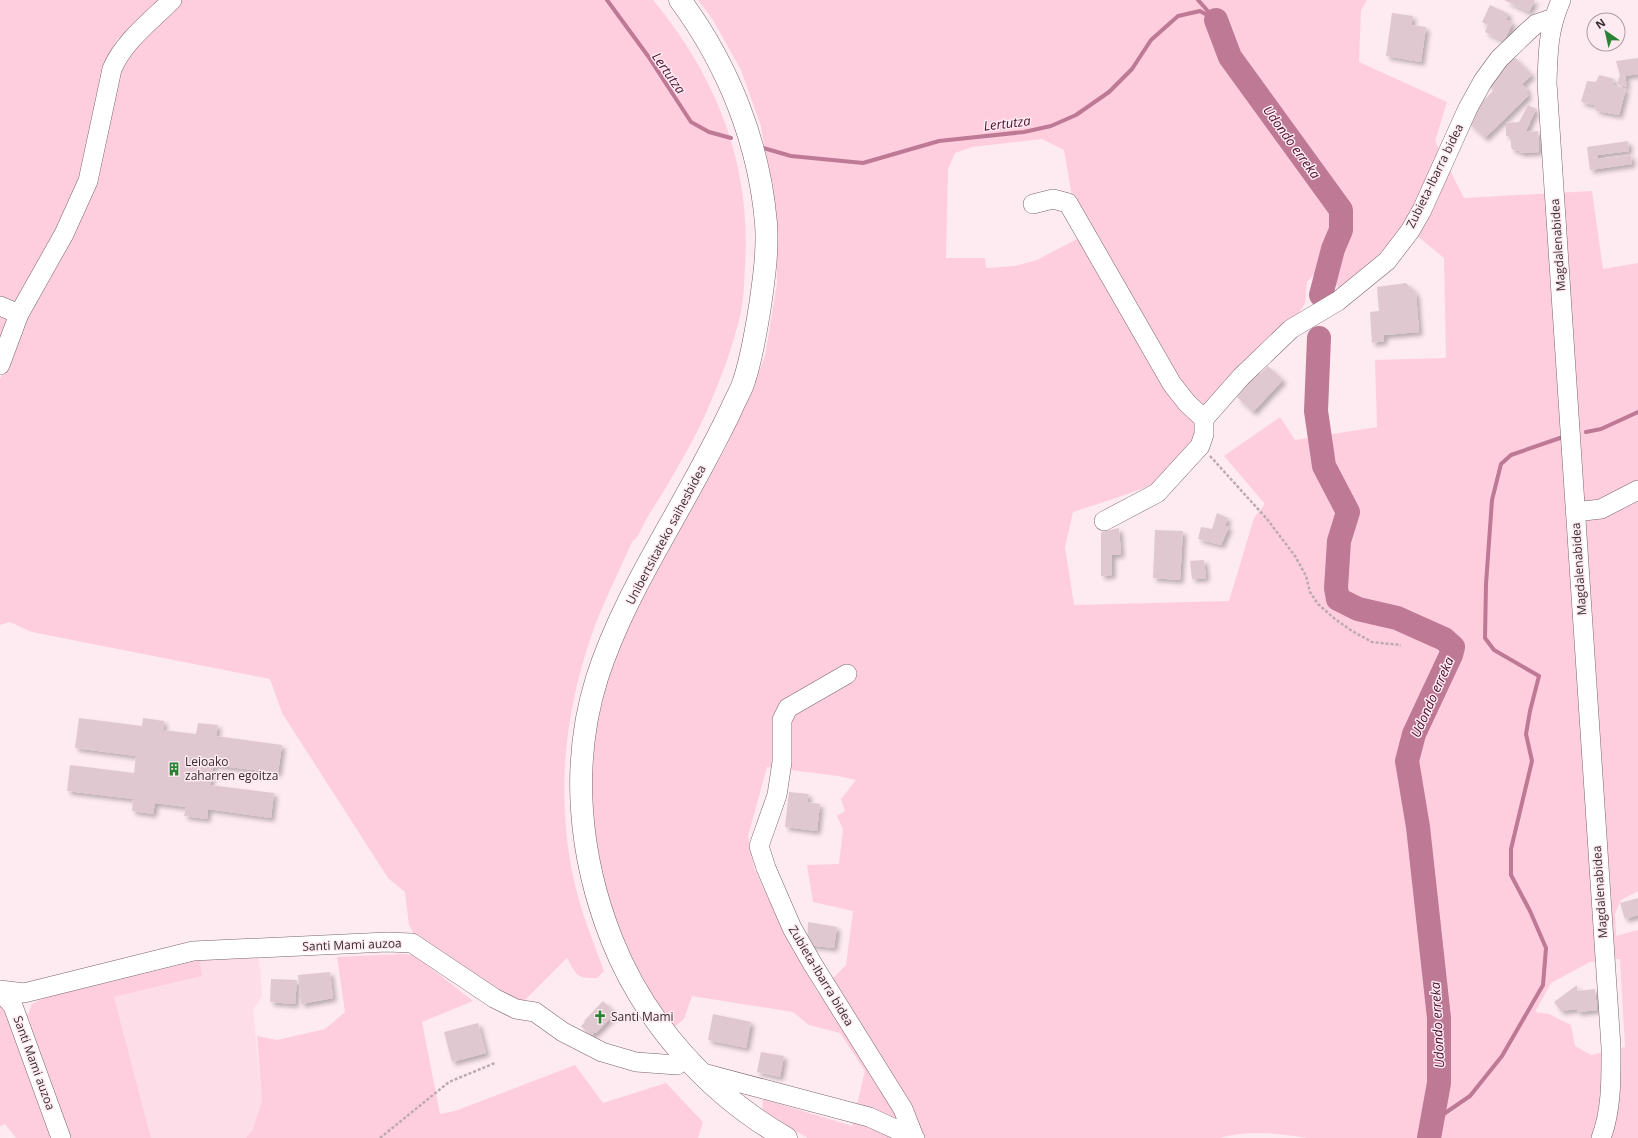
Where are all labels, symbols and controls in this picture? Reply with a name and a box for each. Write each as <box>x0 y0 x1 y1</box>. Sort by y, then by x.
north arrow <box>1586 12 1626 52</box>
text: N <box>1592 15 1608 32</box>
water label: Lertutza <box>648 49 690 98</box>
water label: Udondo erreka <box>1259 102 1325 183</box>
water label: Lertutza <box>983 111 1032 135</box>
street label: Zubieta-Ibarra bidea <box>1402 121 1467 231</box>
street label: Magdalenabidea <box>1546 198 1569 292</box>
street label: Unibertsitateko saihesbidea <box>621 462 710 608</box>
street label: Magdalenabidea <box>1567 522 1590 616</box>
water label: Udondo erreka <box>1406 653 1458 740</box>
place label: Leioako zaharren egoitza <box>185 753 278 784</box>
building icon: Leioako zaharren egoitza <box>166 761 182 777</box>
street label: Magdalenabidea <box>1588 845 1611 939</box>
street label: Zubieta-Ibarra bidea <box>785 922 858 1029</box>
street label: Santi Mami auzoa <box>302 934 402 955</box>
water label: Udondo erreka <box>1426 981 1448 1069</box>
place label: Santi Mami <box>611 1008 674 1025</box>
church icon: Santi Mami <box>592 1009 608 1025</box>
street label: Santi Mami auzoa <box>10 1013 59 1112</box>

